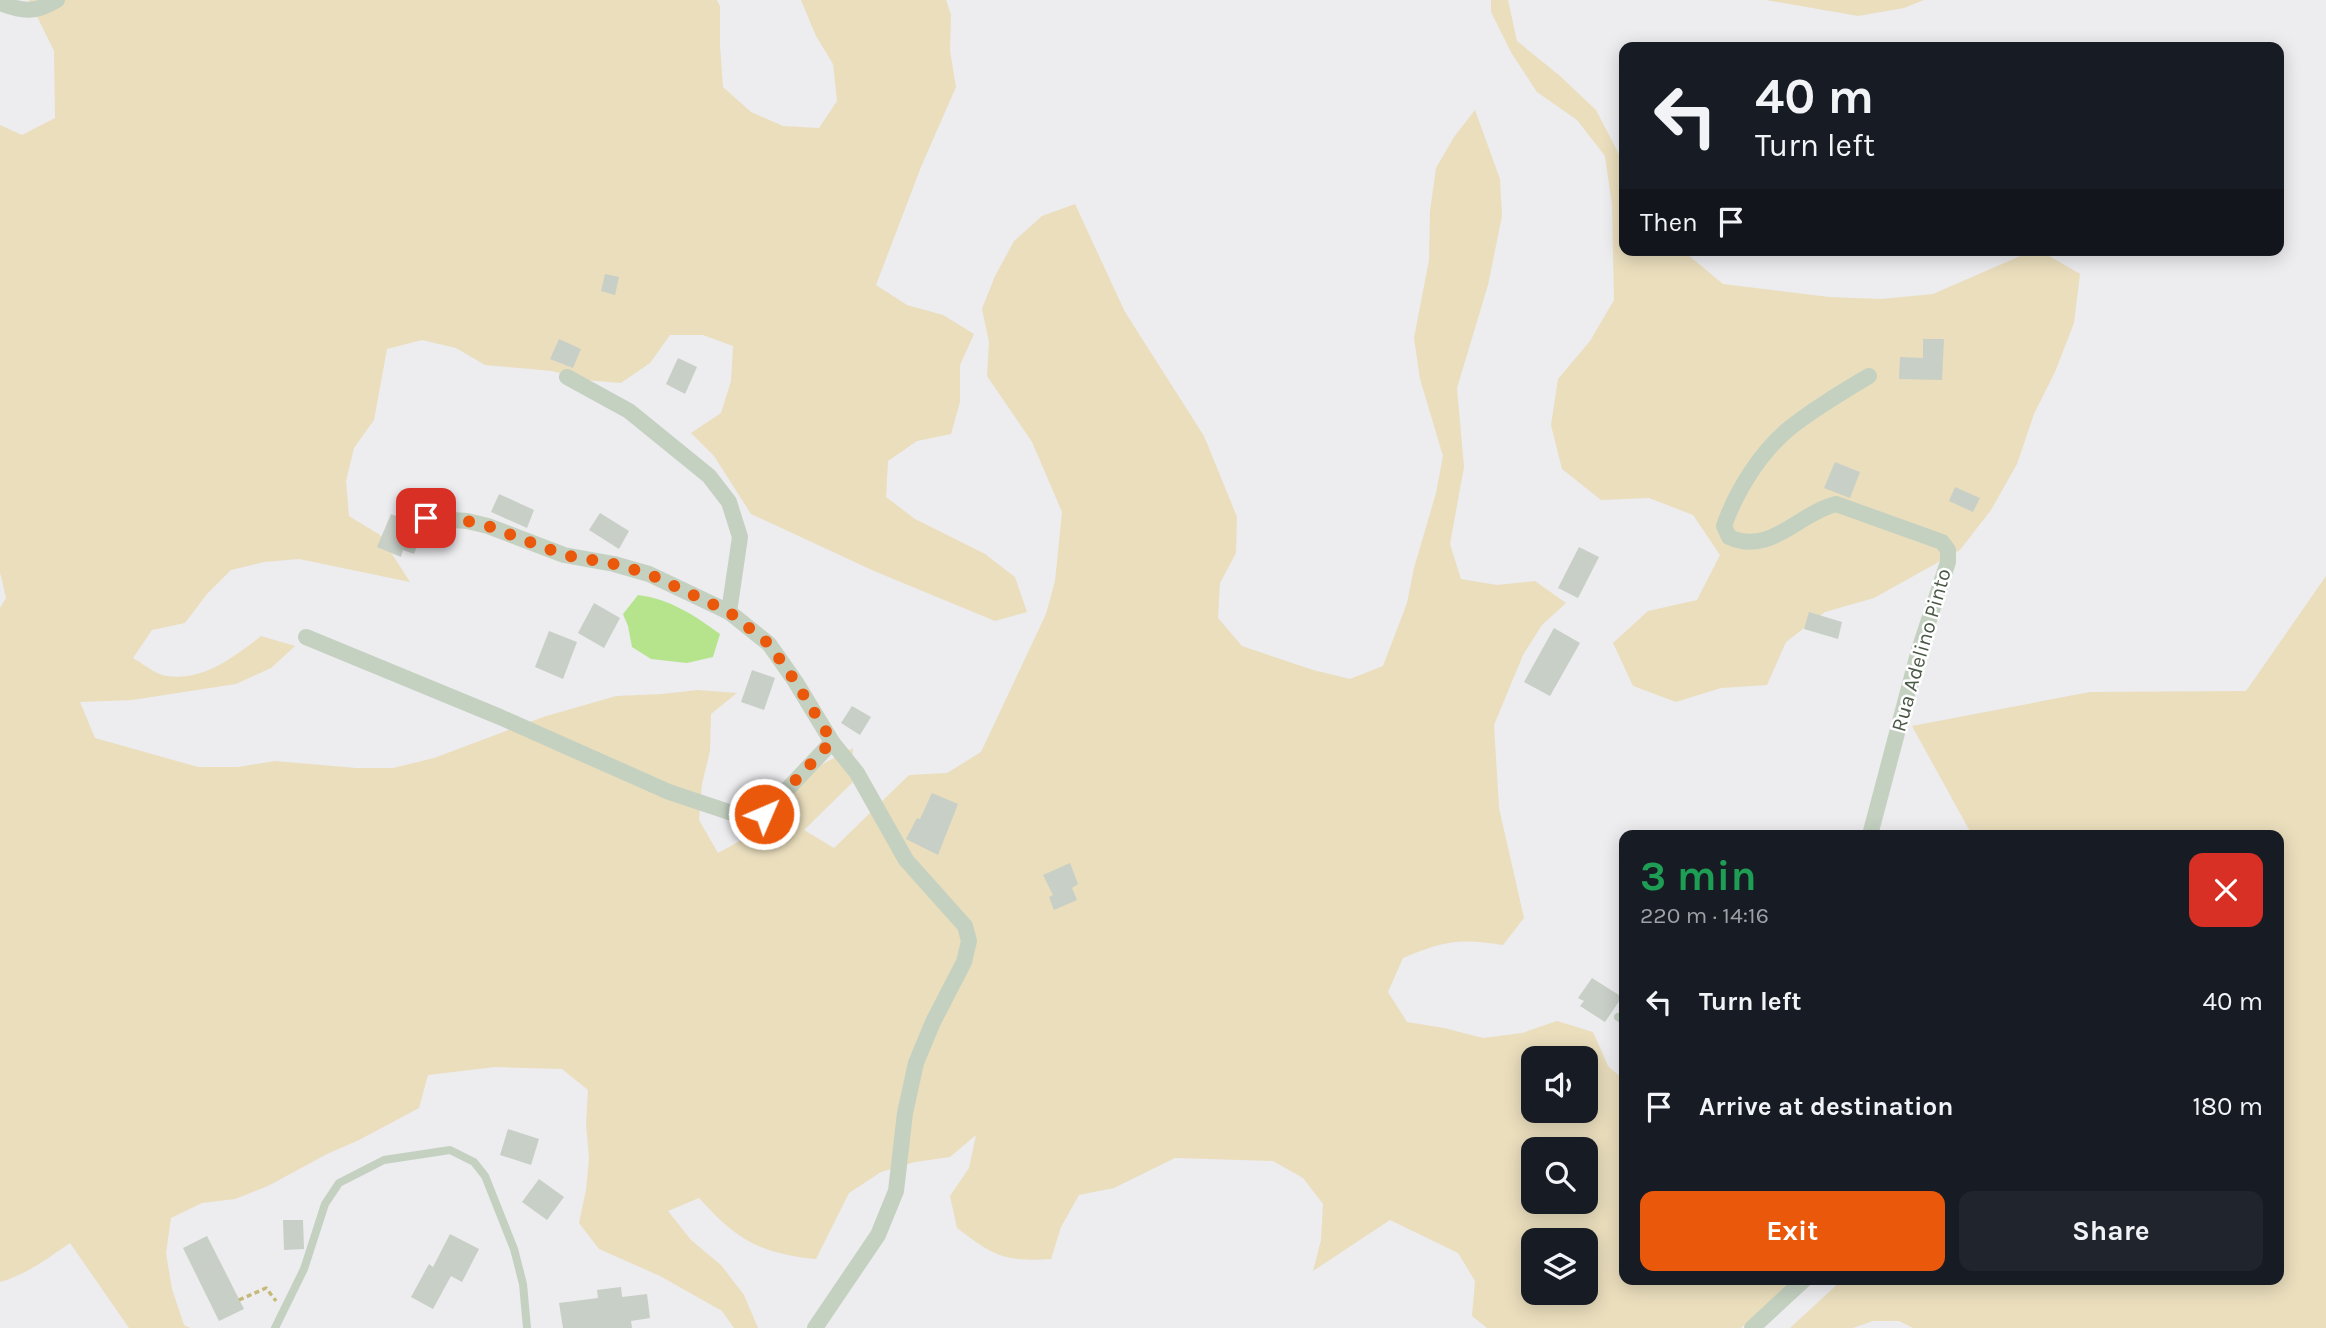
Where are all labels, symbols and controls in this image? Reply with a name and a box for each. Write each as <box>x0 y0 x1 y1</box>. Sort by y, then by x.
text: 40 m <box>1755 68 1874 125</box>
icon: left <box>1640 70 1731 161</box>
text: Turn left <box>1755 127 1875 164</box>
icon: arrive <box>1712 203 1750 241</box>
text: Then <box>1640 207 1698 238</box>
pin <box>396 488 456 548</box>
icon: arrive <box>407 499 445 537</box>
street label: Rua Adelino Pinto <box>1886 566 1956 734</box>
position arrow <box>727 777 801 851</box>
text: 3 min <box>1640 851 1757 901</box>
button: close <box>2189 853 2263 927</box>
text: 220 m · 14:16 <box>1640 902 1769 929</box>
icon: left <box>1640 983 1678 1021</box>
text: Turn left <box>1699 986 1801 1017</box>
text: 40 m <box>2203 986 2263 1017</box>
map controls <box>1521 1046 1598 1305</box>
button: sound <box>1521 1046 1598 1123</box>
icon: arrive <box>1640 1088 1678 1126</box>
text: Arrive at destination <box>1699 1091 1953 1122</box>
text: 180 m <box>2193 1091 2263 1122</box>
button: search <box>1521 1137 1598 1214</box>
button: Exit <box>1640 1191 1945 1271</box>
button: Share <box>1959 1191 2263 1271</box>
button: layers <box>1521 1228 1598 1305</box>

